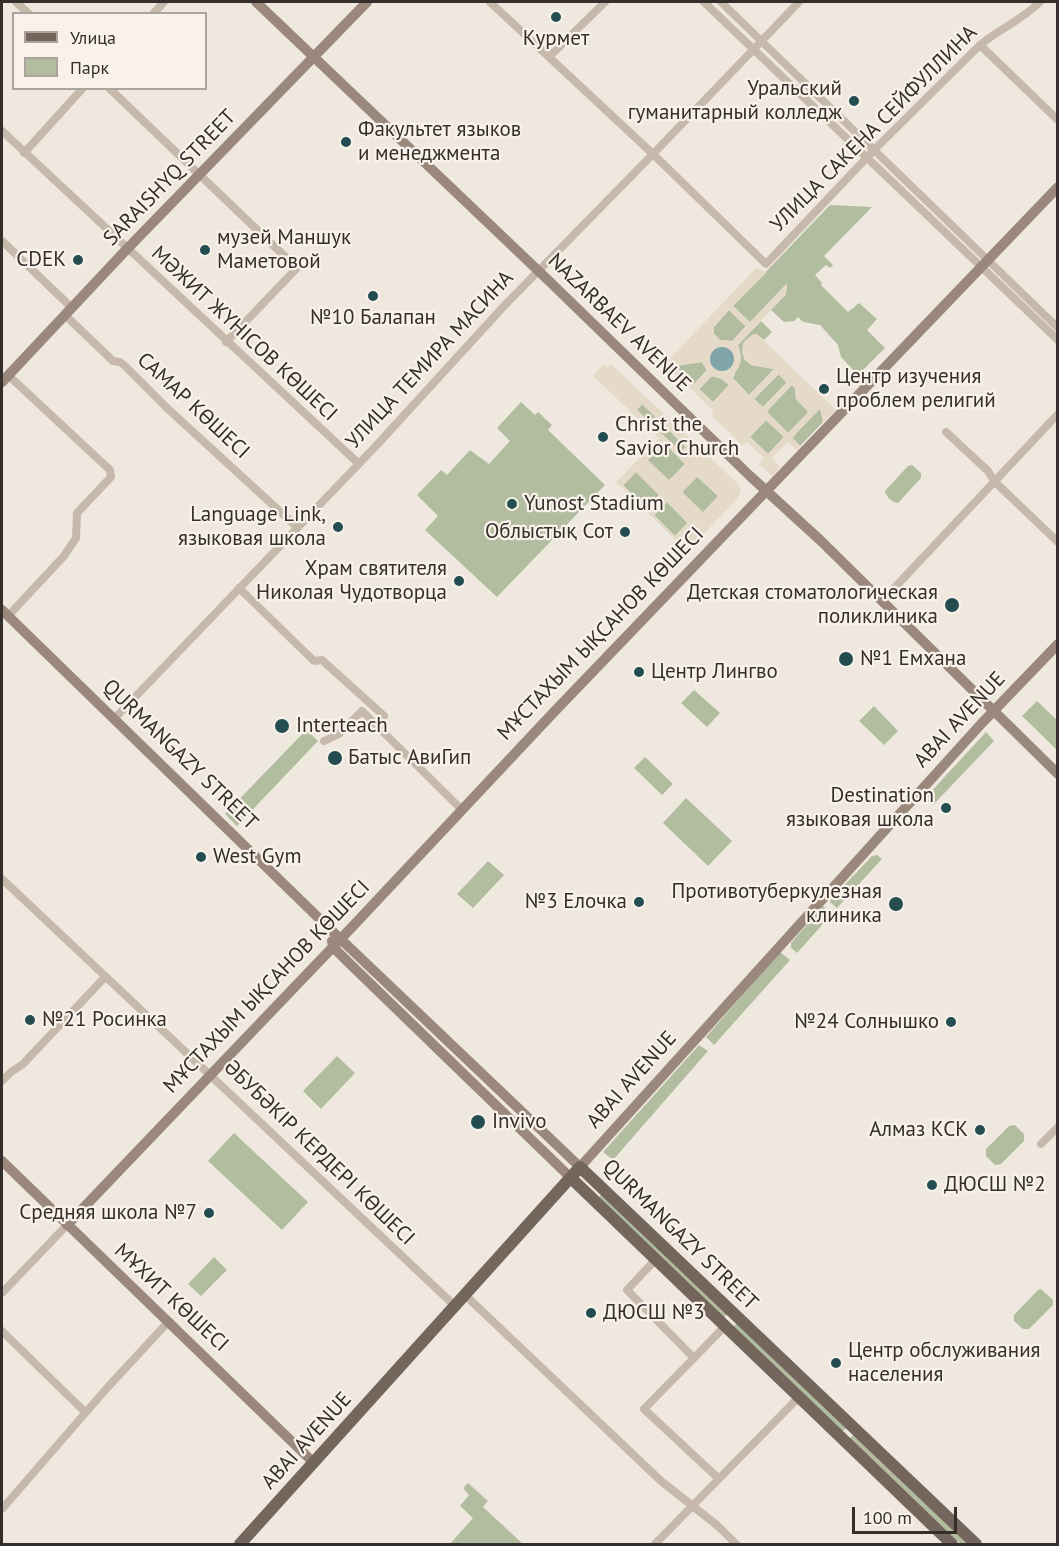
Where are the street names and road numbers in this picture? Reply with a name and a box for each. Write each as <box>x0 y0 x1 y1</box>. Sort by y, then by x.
street label: УЛИЦА САКЕНА СЕЙФУЛЛИНА <box>765 20 983 238</box>
street label: SARAISHYQ STREET <box>99 105 241 251</box>
street label: МӘЖИТ ЖҮНІСОВ КӨШЕСІ <box>146 241 342 427</box>
street label: NAZARBAEV AVENUE <box>542 248 696 398</box>
street label: УЛИЦА ТЕМИРА МАСИНА <box>341 266 519 454</box>
street label: САМАР КӨШЕСІ <box>132 348 254 464</box>
street label: МҰСТАХЫМ ЫҚСАНОВ КӨШЕСІ <box>492 522 710 746</box>
street label: ABAI AVENUE <box>909 667 1011 773</box>
street label: QURMANGAZY STREET <box>97 674 263 836</box>
street label: МҰСТАХЫМ ЫҚСАНОВ КӨШЕСІ <box>158 875 376 1099</box>
street label: ABAI AVENUE <box>582 1026 682 1134</box>
street label: ӘБУБӘКІР КЕРДЕРІ КӨШЕСІ <box>218 1055 420 1251</box>
street label: QURMANGAZY STREET <box>597 1154 763 1316</box>
street label: МҰХИТ КӨШЕСІ <box>109 1239 233 1357</box>
street label: ABAI AVENUE <box>257 1387 357 1495</box>

